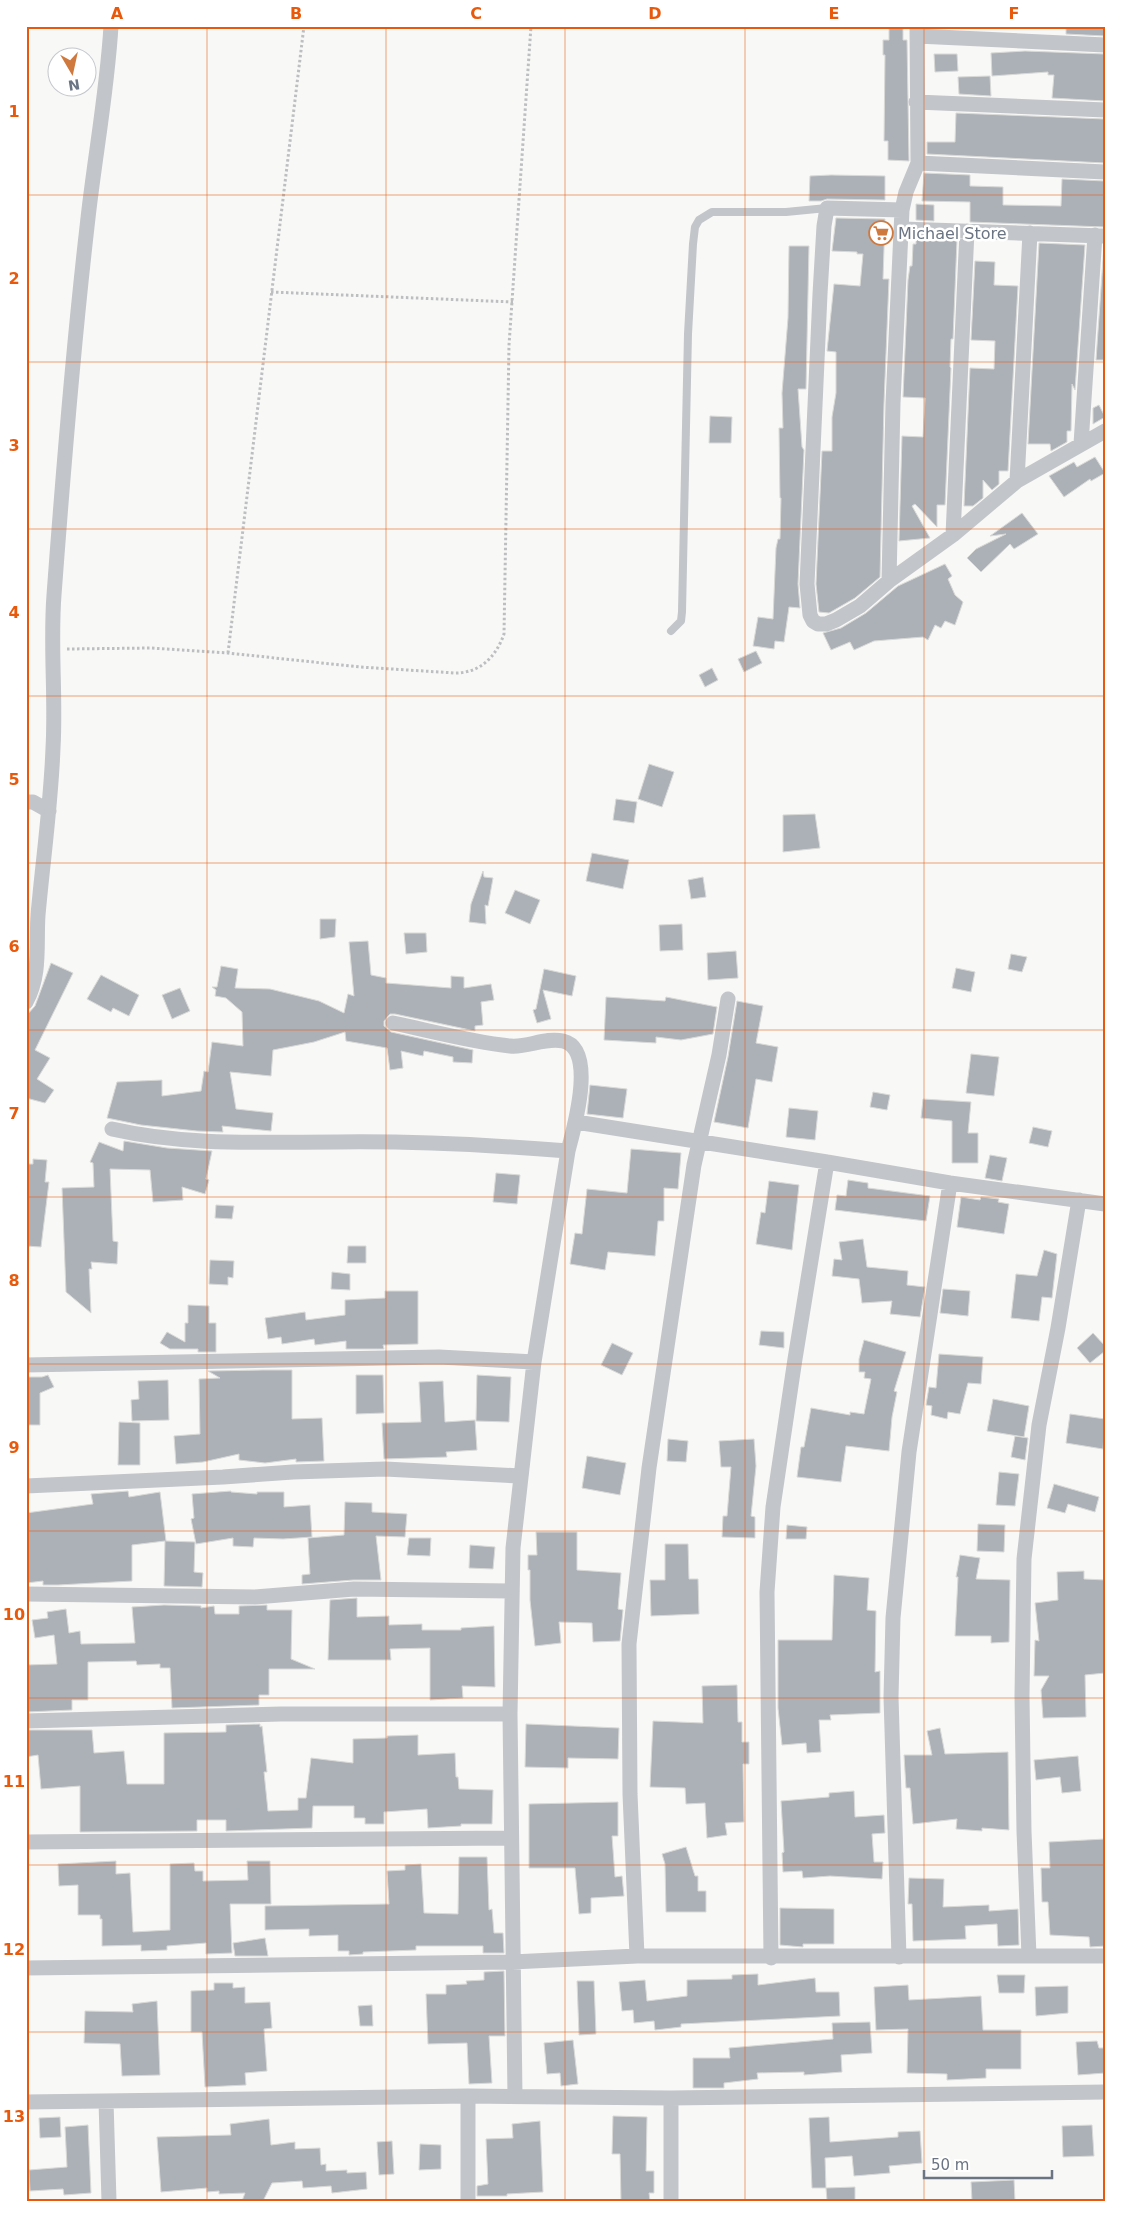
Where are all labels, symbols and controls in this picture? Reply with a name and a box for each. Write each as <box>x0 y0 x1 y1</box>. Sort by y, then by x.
text: A <box>111 4 124 23</box>
text: B <box>290 4 302 23</box>
text: C <box>470 4 482 23</box>
text: D <box>648 4 662 23</box>
text: E <box>829 4 839 23</box>
text: F <box>1009 4 1019 23</box>
north arrow <box>48 48 98 98</box>
text: N <box>67 76 81 94</box>
text: 1 <box>8 102 20 121</box>
supermarket icon: Michael Store <box>868 220 894 246</box>
place label: Michael Store <box>898 224 1007 243</box>
text: 2 <box>8 269 20 288</box>
text: 3 <box>8 436 20 455</box>
text: 4 <box>8 603 20 622</box>
text: 5 <box>8 770 20 789</box>
text: 6 <box>8 937 20 956</box>
text: 7 <box>8 1104 20 1123</box>
text: 8 <box>8 1271 20 1290</box>
text: 9 <box>8 1438 20 1457</box>
text: 10 <box>3 1605 25 1624</box>
text: 11 <box>3 1772 25 1791</box>
text: 12 <box>3 1940 25 1959</box>
text: 13 <box>3 2107 25 2126</box>
scale bar <box>924 2147 1051 2179</box>
text: 50 m <box>931 2156 969 2174</box>

